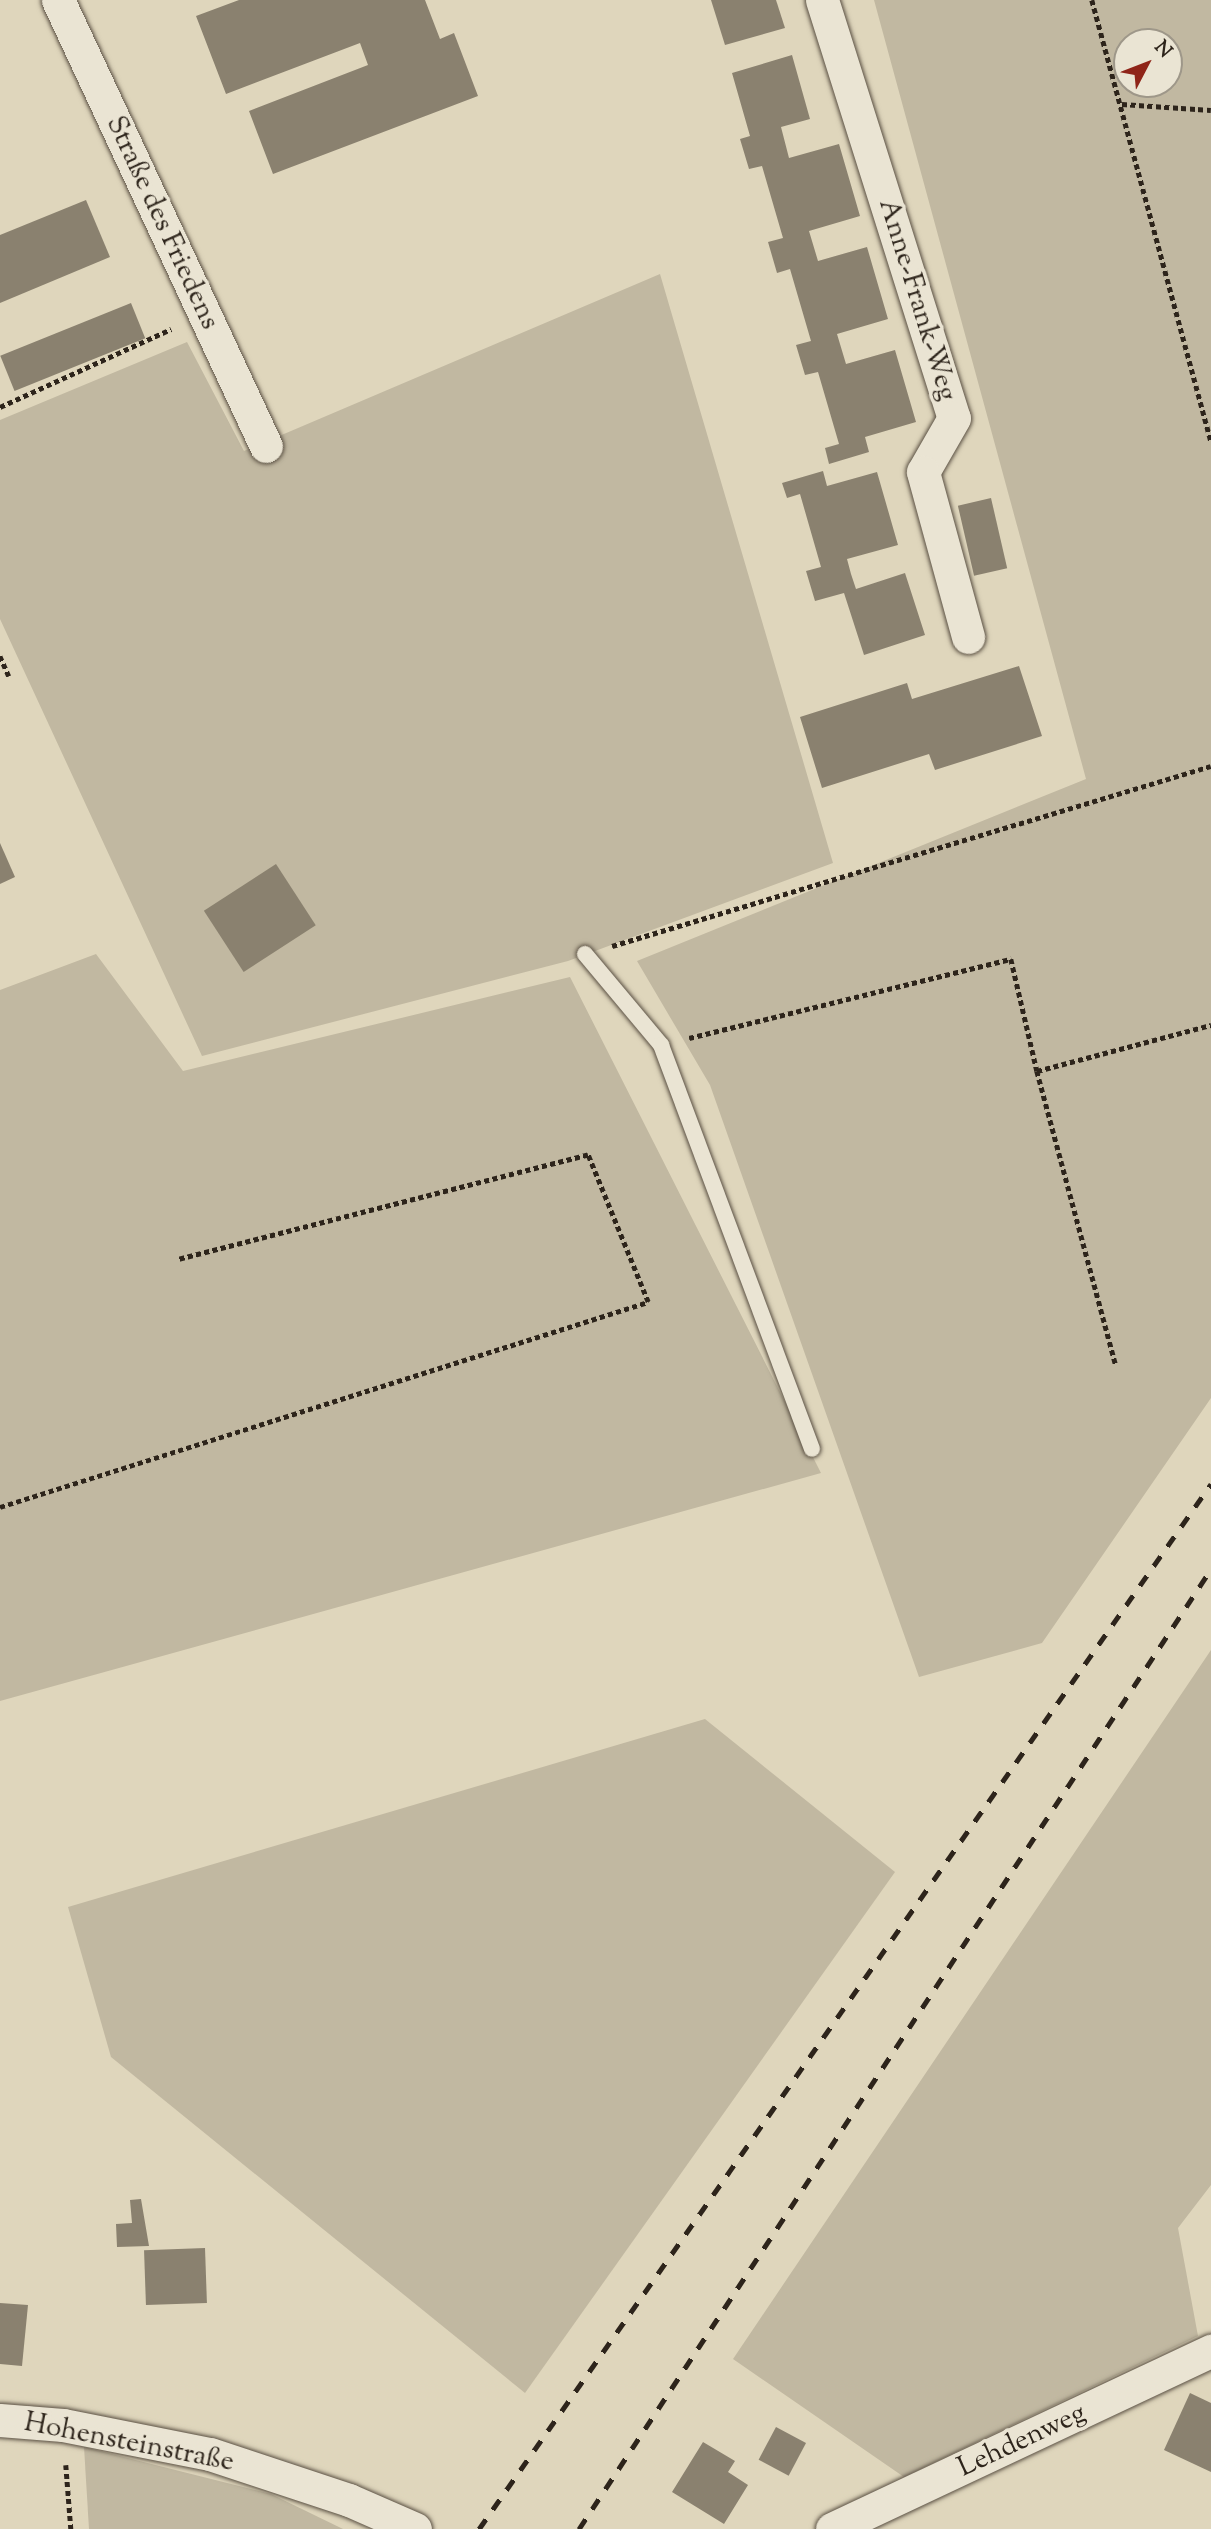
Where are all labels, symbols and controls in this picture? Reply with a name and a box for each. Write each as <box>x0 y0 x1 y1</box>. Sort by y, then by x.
north arrow <box>1113 28 1183 98</box>
text: N <box>1147 35 1178 65</box>
street label: Straße des Friedens <box>98 111 226 335</box>
street label: Anne-Frank-Weg <box>870 195 964 405</box>
street label: Lehdenweg <box>953 2397 1091 2485</box>
street label: Hohensteinstraße <box>21 2406 237 2480</box>

